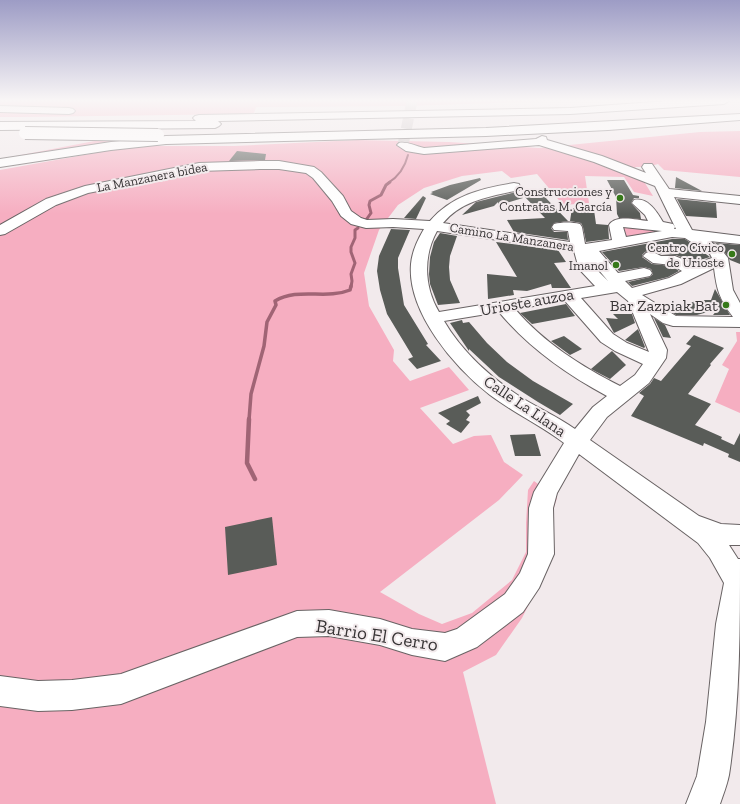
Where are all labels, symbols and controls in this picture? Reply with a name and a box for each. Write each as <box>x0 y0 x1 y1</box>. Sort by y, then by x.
street label: La Manzanera bidea <box>96 159 209 195</box>
place label: Construcciones y Contratas M. García <box>499 184 613 214</box>
marker: Construcciones y Contratas M. García <box>615 193 625 203</box>
street label: Camino La Manzanera <box>449 220 576 254</box>
place label: Centro Cívico de Urioste <box>647 240 724 270</box>
marker: Centro Cívico de Urioste <box>727 249 737 259</box>
place label: Imanol <box>569 258 609 273</box>
marker: Imanol <box>611 260 621 270</box>
street label: Urioste auzoa <box>479 284 576 320</box>
place label: Bar Zazpiak Bat <box>610 296 718 315</box>
marker: Bar Zazpiak Bat <box>721 300 731 310</box>
street label: Calle La Llana <box>480 371 570 441</box>
street label: Barrio El Cerro <box>314 614 440 656</box>

